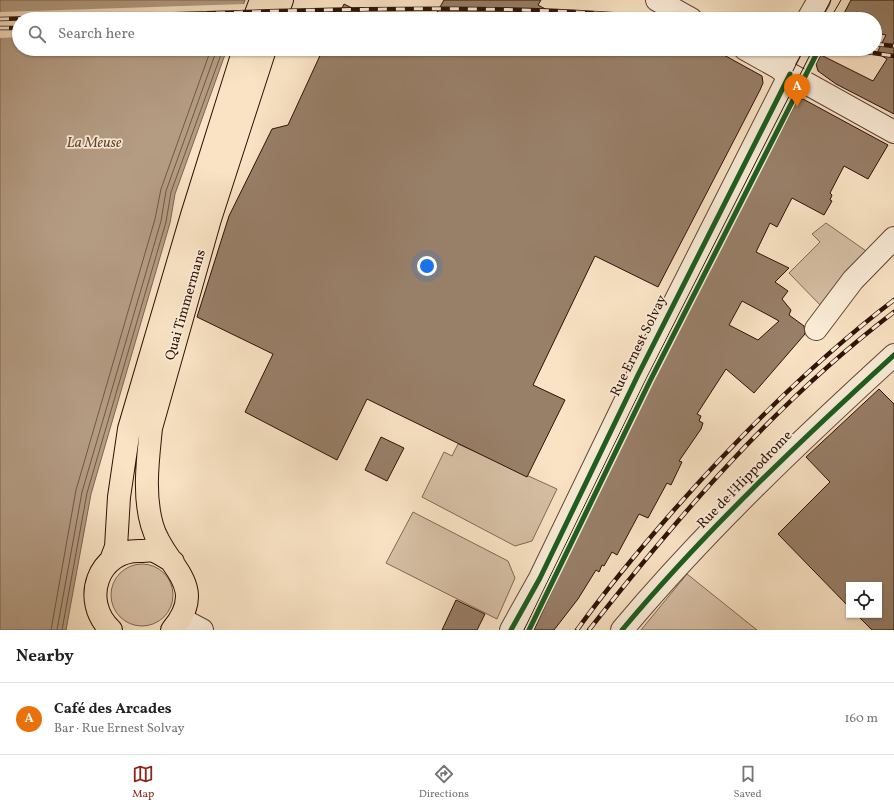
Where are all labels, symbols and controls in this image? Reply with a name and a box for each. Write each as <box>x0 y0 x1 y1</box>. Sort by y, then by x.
search box <box>12 12 882 56</box>
icon: search <box>26 23 48 45</box>
text: Search here <box>58 24 135 45</box>
pin: A <box>784 74 810 107</box>
water label: La Meuse <box>67 133 122 154</box>
street label: Quai Timmermans <box>161 247 211 363</box>
your location <box>417 256 437 276</box>
street label: Rue Ernest Solvay <box>606 292 672 400</box>
street label: Rue de l'Hippodrome <box>693 427 797 533</box>
map controls <box>846 582 882 618</box>
button: locate <box>846 582 882 618</box>
text: Nearby <box>16 645 74 668</box>
text: Café des Arcades <box>54 699 172 720</box>
text: A <box>24 710 34 728</box>
text: 160 m <box>844 710 878 728</box>
text: Bar · Rue Ernest Solvay <box>54 720 185 738</box>
tab: Map <box>132 763 154 802</box>
tab: Directions <box>419 763 469 802</box>
tab: Saved <box>733 763 762 802</box>

